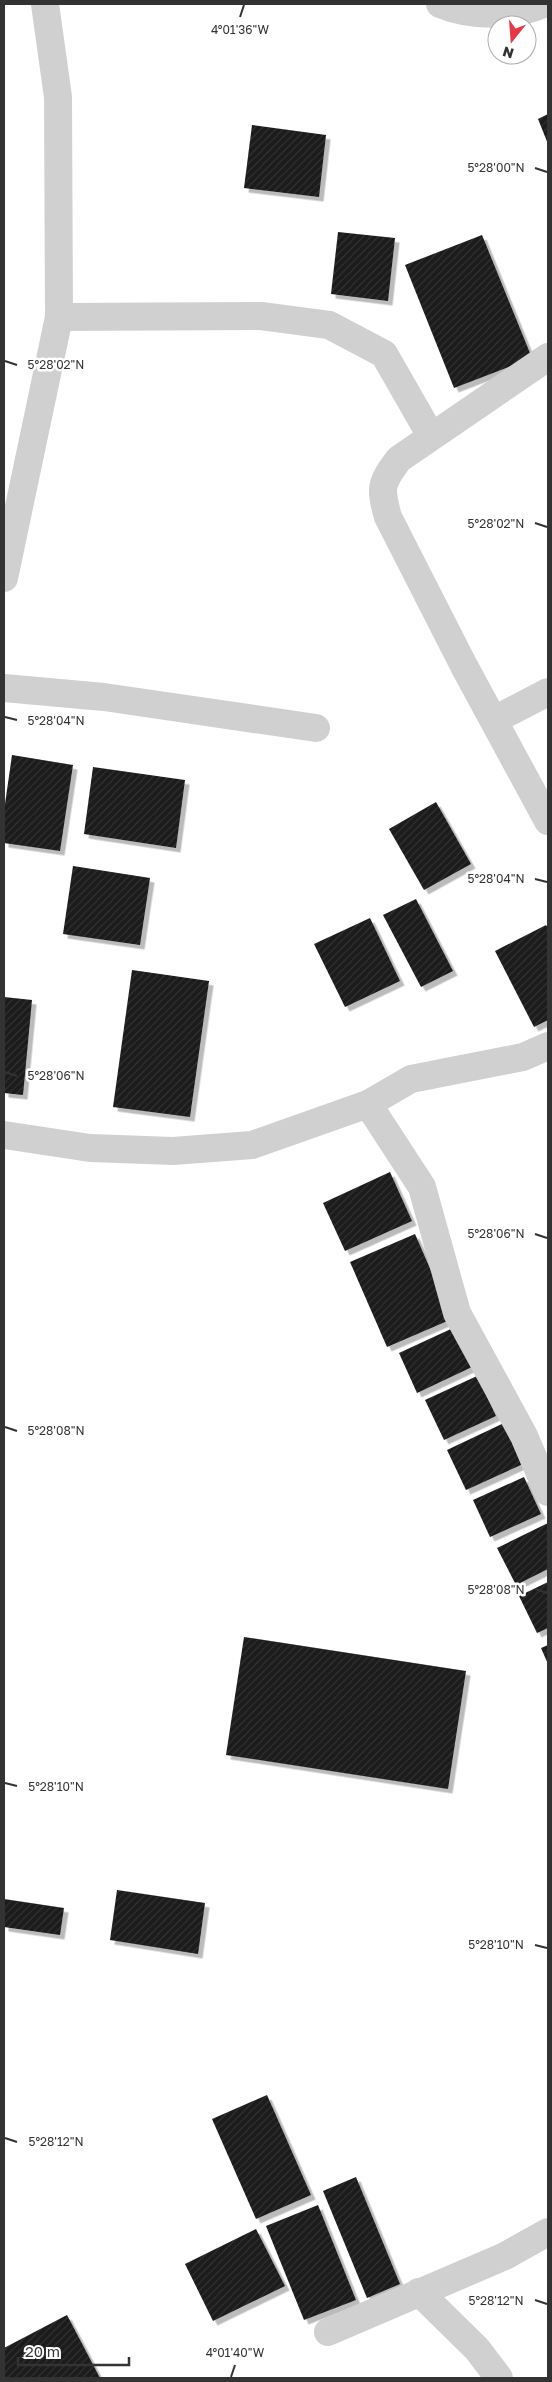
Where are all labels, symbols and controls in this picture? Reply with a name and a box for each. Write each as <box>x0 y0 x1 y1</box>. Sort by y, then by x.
north arrow <box>487 15 537 65</box>
text: 4°01'36"W <box>211 22 269 37</box>
text: N <box>500 43 516 63</box>
text: 5°28'00"N <box>467 160 525 175</box>
text: 5°28'02"N <box>28 357 84 372</box>
text: 5°28'02"N <box>468 516 524 531</box>
text: 5°28'04"N <box>27 713 85 728</box>
text: 5°28'04"N <box>467 871 525 886</box>
text: 5°28'06"N <box>27 1068 85 1083</box>
text: 5°28'06"N <box>467 1226 525 1241</box>
text: 5°28'08"N <box>27 1423 85 1438</box>
text: 5°28'08"N <box>467 1582 525 1597</box>
text: 5°28'10"N <box>28 1779 84 1794</box>
text: 5°28'10"N <box>468 1937 524 1952</box>
text: 5°28'12"N <box>28 2134 84 2149</box>
text: 5°28'12"N <box>468 2293 524 2308</box>
scale bar <box>18 2334 129 2366</box>
text: 20 m <box>25 2342 60 2360</box>
text: 4°01'40"W <box>206 2345 265 2360</box>

